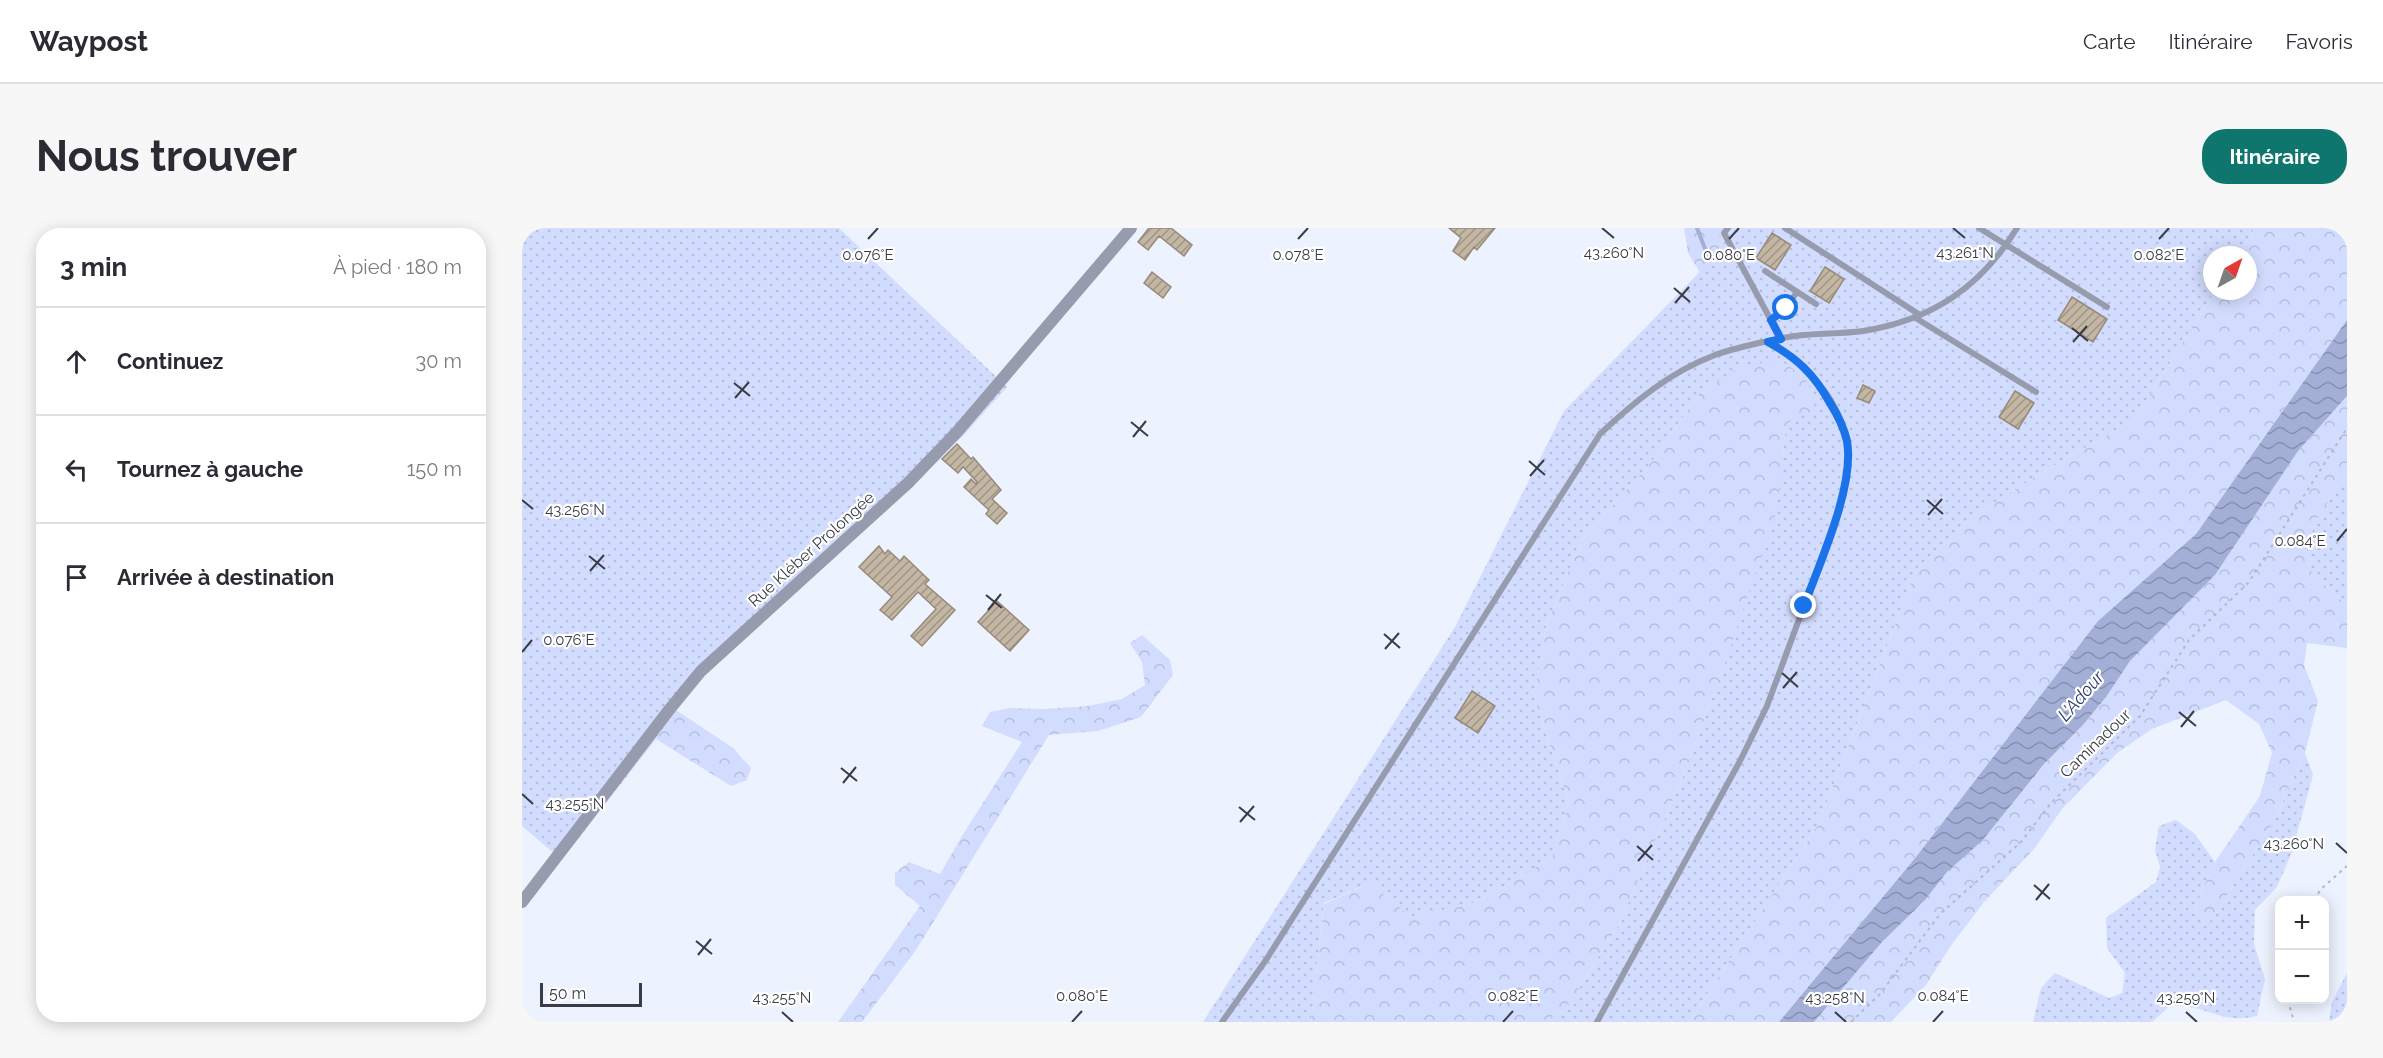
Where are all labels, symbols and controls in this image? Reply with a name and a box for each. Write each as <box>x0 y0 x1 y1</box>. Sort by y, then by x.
text: Waypost <box>30 25 148 58</box>
text: Carte <box>2083 29 2135 54</box>
text: Itinéraire <box>2168 29 2252 54</box>
text: Favoris <box>2285 29 2353 54</box>
button: Itinéraire <box>2202 129 2347 184</box>
text: Nous trouver <box>36 132 297 181</box>
text: 43.260°N <box>1584 244 1644 262</box>
text: 43.261°N <box>1936 244 1994 262</box>
text: 0.076°E <box>842 246 894 264</box>
text: 0.078°E <box>1272 246 1324 264</box>
text: 0.080°E <box>1703 246 1755 264</box>
text: 0.082°E <box>2134 246 2184 264</box>
north arrow <box>2203 246 2257 300</box>
text: 3 min <box>60 252 127 282</box>
text: À pied · 180 m <box>333 255 462 279</box>
route start <box>1772 294 1798 320</box>
icon: ahead <box>60 345 93 378</box>
text: Continuez <box>117 348 223 374</box>
text: 30 m <box>416 349 462 373</box>
icon: left <box>60 453 93 486</box>
text: Tournez à gauche <box>117 456 303 482</box>
text: 150 m <box>407 457 462 481</box>
street label: Rue Kléber Prolongée <box>745 488 878 611</box>
text: 43.256°N <box>545 501 605 519</box>
text: 0.084°E <box>2274 532 2326 550</box>
icon: arrive <box>60 561 93 594</box>
text: Arrivée à destination <box>117 564 334 590</box>
route end <box>1790 592 1816 618</box>
text: 0.076°E <box>543 631 595 649</box>
water label: L'Adour <box>2053 666 2109 725</box>
street label: Caminadour <box>2056 705 2135 782</box>
text: 43.255°N <box>546 795 604 813</box>
text: 43.260°N <box>2264 835 2324 853</box>
map controls <box>2275 896 2329 1004</box>
button: + <box>2275 896 2329 950</box>
button: − <box>2275 950 2329 1004</box>
scale bar <box>540 980 642 1008</box>
text: 50 m <box>549 984 586 1003</box>
text: 0.080°E <box>1056 987 1108 1005</box>
text: 0.082°E <box>1488 987 1538 1005</box>
text: 0.084°E <box>1917 987 1969 1005</box>
text: 43.255°N <box>753 989 811 1007</box>
text: 43.258°N <box>1805 989 1865 1007</box>
text: 43.259°N <box>2157 989 2215 1007</box>

